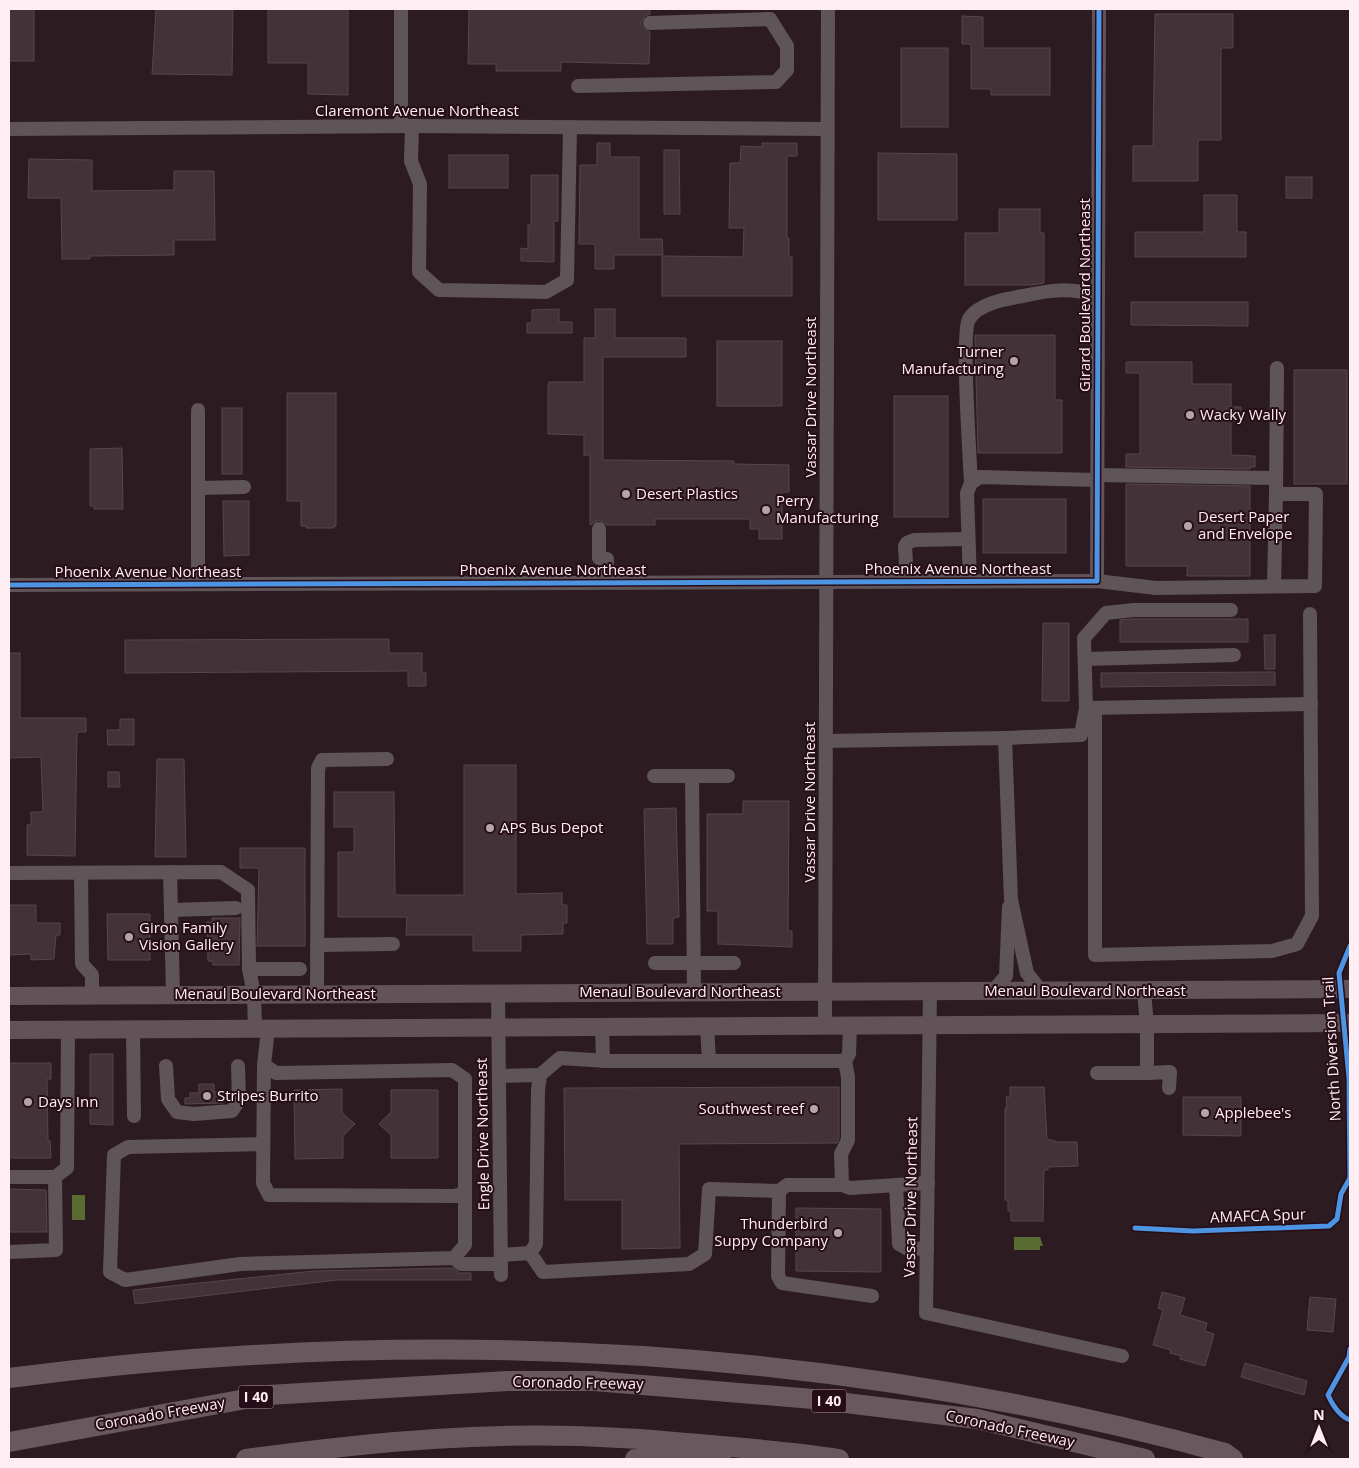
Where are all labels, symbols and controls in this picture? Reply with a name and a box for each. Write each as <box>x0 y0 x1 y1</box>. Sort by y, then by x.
street label: Claremont Avenue Northeast <box>315 100 519 120</box>
street label: Girard Boulevard Northeast <box>1074 198 1094 392</box>
street label: Vassar Drive Northeast <box>800 317 820 477</box>
place label: Turner Manufacturing <box>901 341 1004 378</box>
marker: Turner Manufacturing <box>1008 355 1020 367</box>
place label: Wacky Wally <box>1200 404 1286 424</box>
marker: Wacky Wally <box>1184 409 1196 421</box>
place label: Desert Plastics <box>636 483 738 503</box>
marker: Desert Plastics <box>620 488 632 500</box>
place label: Perry Manufacturing <box>776 490 879 527</box>
marker: Perry Manufacturing <box>760 504 772 516</box>
place label: Desert Paper and Envelope <box>1198 506 1292 543</box>
marker: Desert Paper and Envelope <box>1182 520 1194 532</box>
street label: Phoenix Avenue Northeast <box>865 558 1051 578</box>
street label: Phoenix Avenue Northeast <box>460 559 646 579</box>
street label: Phoenix Avenue Northeast <box>55 561 241 581</box>
street label: Vassar Drive Northeast <box>799 722 819 882</box>
place label: APS Bus Depot <box>500 817 603 837</box>
marker: APS Bus Depot <box>484 822 496 834</box>
place label: Giron Family Vision Gallery <box>139 917 234 954</box>
marker: Giron Family Vision Gallery <box>123 931 135 943</box>
street label: North Diversion Trail <box>1317 976 1345 1122</box>
street label: Menaul Boulevard Northeast <box>984 980 1186 1000</box>
street label: Menaul Boulevard Northeast <box>579 981 781 1001</box>
street label: Menaul Boulevard Northeast <box>174 983 376 1003</box>
street label: Engle Drive Northeast <box>471 1058 493 1211</box>
place label: Stripes Burrito <box>217 1085 318 1105</box>
marker: Stripes Burrito <box>201 1090 213 1102</box>
place label: Days Inn <box>38 1091 98 1111</box>
marker: Days Inn <box>22 1096 34 1108</box>
place label: Southwest reef <box>699 1098 805 1118</box>
place label: Applebee's <box>1215 1102 1292 1122</box>
marker: Southwest reef <box>808 1103 820 1115</box>
marker: Applebee's <box>1199 1107 1211 1119</box>
street label: Vassar Drive Northeast <box>899 1116 921 1278</box>
street label: AMAFCA Spur <box>1210 1203 1306 1227</box>
place label: Thunderbird Suppy Company <box>714 1213 828 1250</box>
marker: Thunderbird Suppy Company <box>832 1227 844 1239</box>
street label: Coronado Freeway <box>512 1371 644 1393</box>
road number: I 40 <box>238 1385 274 1408</box>
road number: I 40 <box>812 1390 846 1412</box>
street label: Coronado Freeway <box>93 1392 227 1434</box>
north arrow <box>1294 1403 1344 1453</box>
street label: Coronado Freeway <box>944 1405 1077 1452</box>
text: N <box>1313 1405 1325 1424</box>

